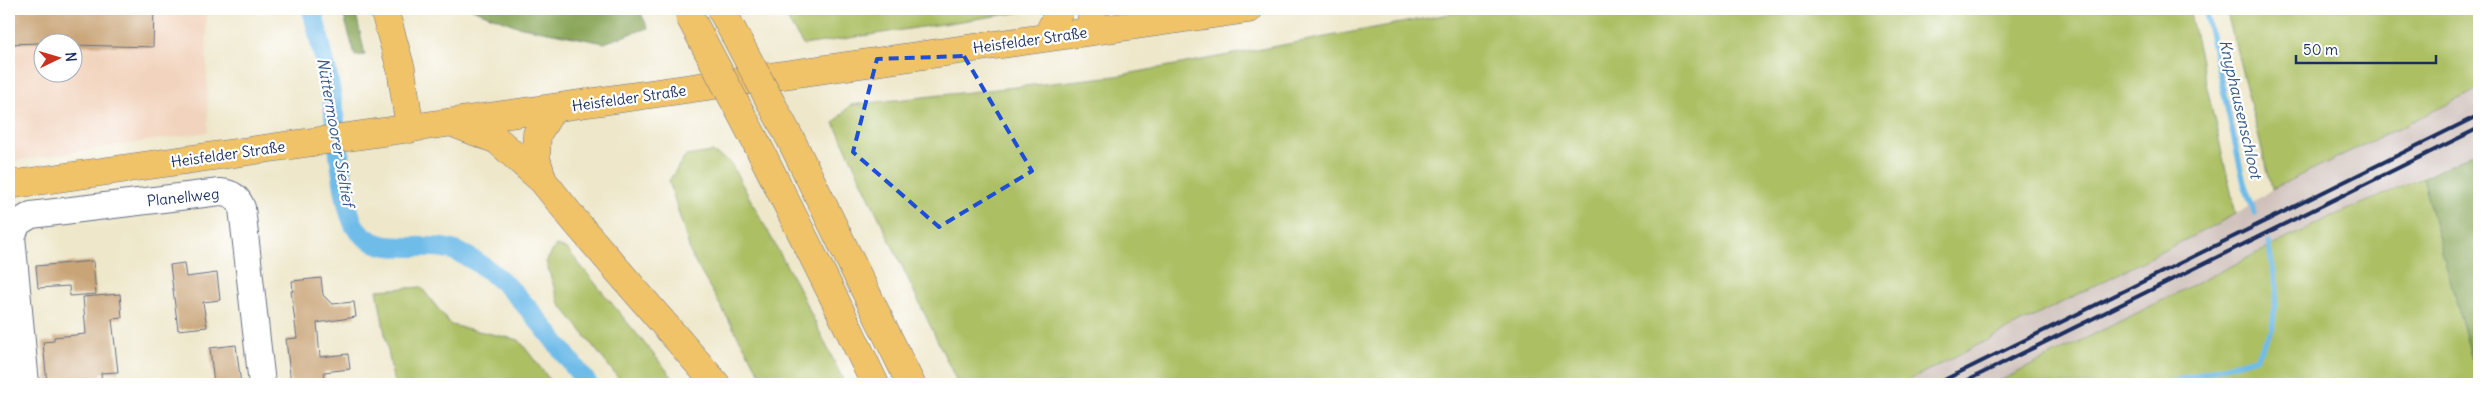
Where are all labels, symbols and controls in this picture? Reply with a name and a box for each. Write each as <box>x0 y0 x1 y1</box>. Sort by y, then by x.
street label: Heisfelder Straße <box>972 23 1088 57</box>
north arrow <box>32 32 82 82</box>
scale bar <box>2296 32 2436 64</box>
water label: Knyphausenschloot <box>2215 38 2267 183</box>
text: 50 m <box>2303 40 2338 59</box>
text: N <box>62 51 80 62</box>
water label: Nüttermoorer Sieltief <box>313 56 360 212</box>
street label: Heisfelder Straße <box>571 81 687 115</box>
street label: Heisfelder Straße <box>170 137 286 171</box>
street label: Planellweg <box>146 184 220 210</box>

